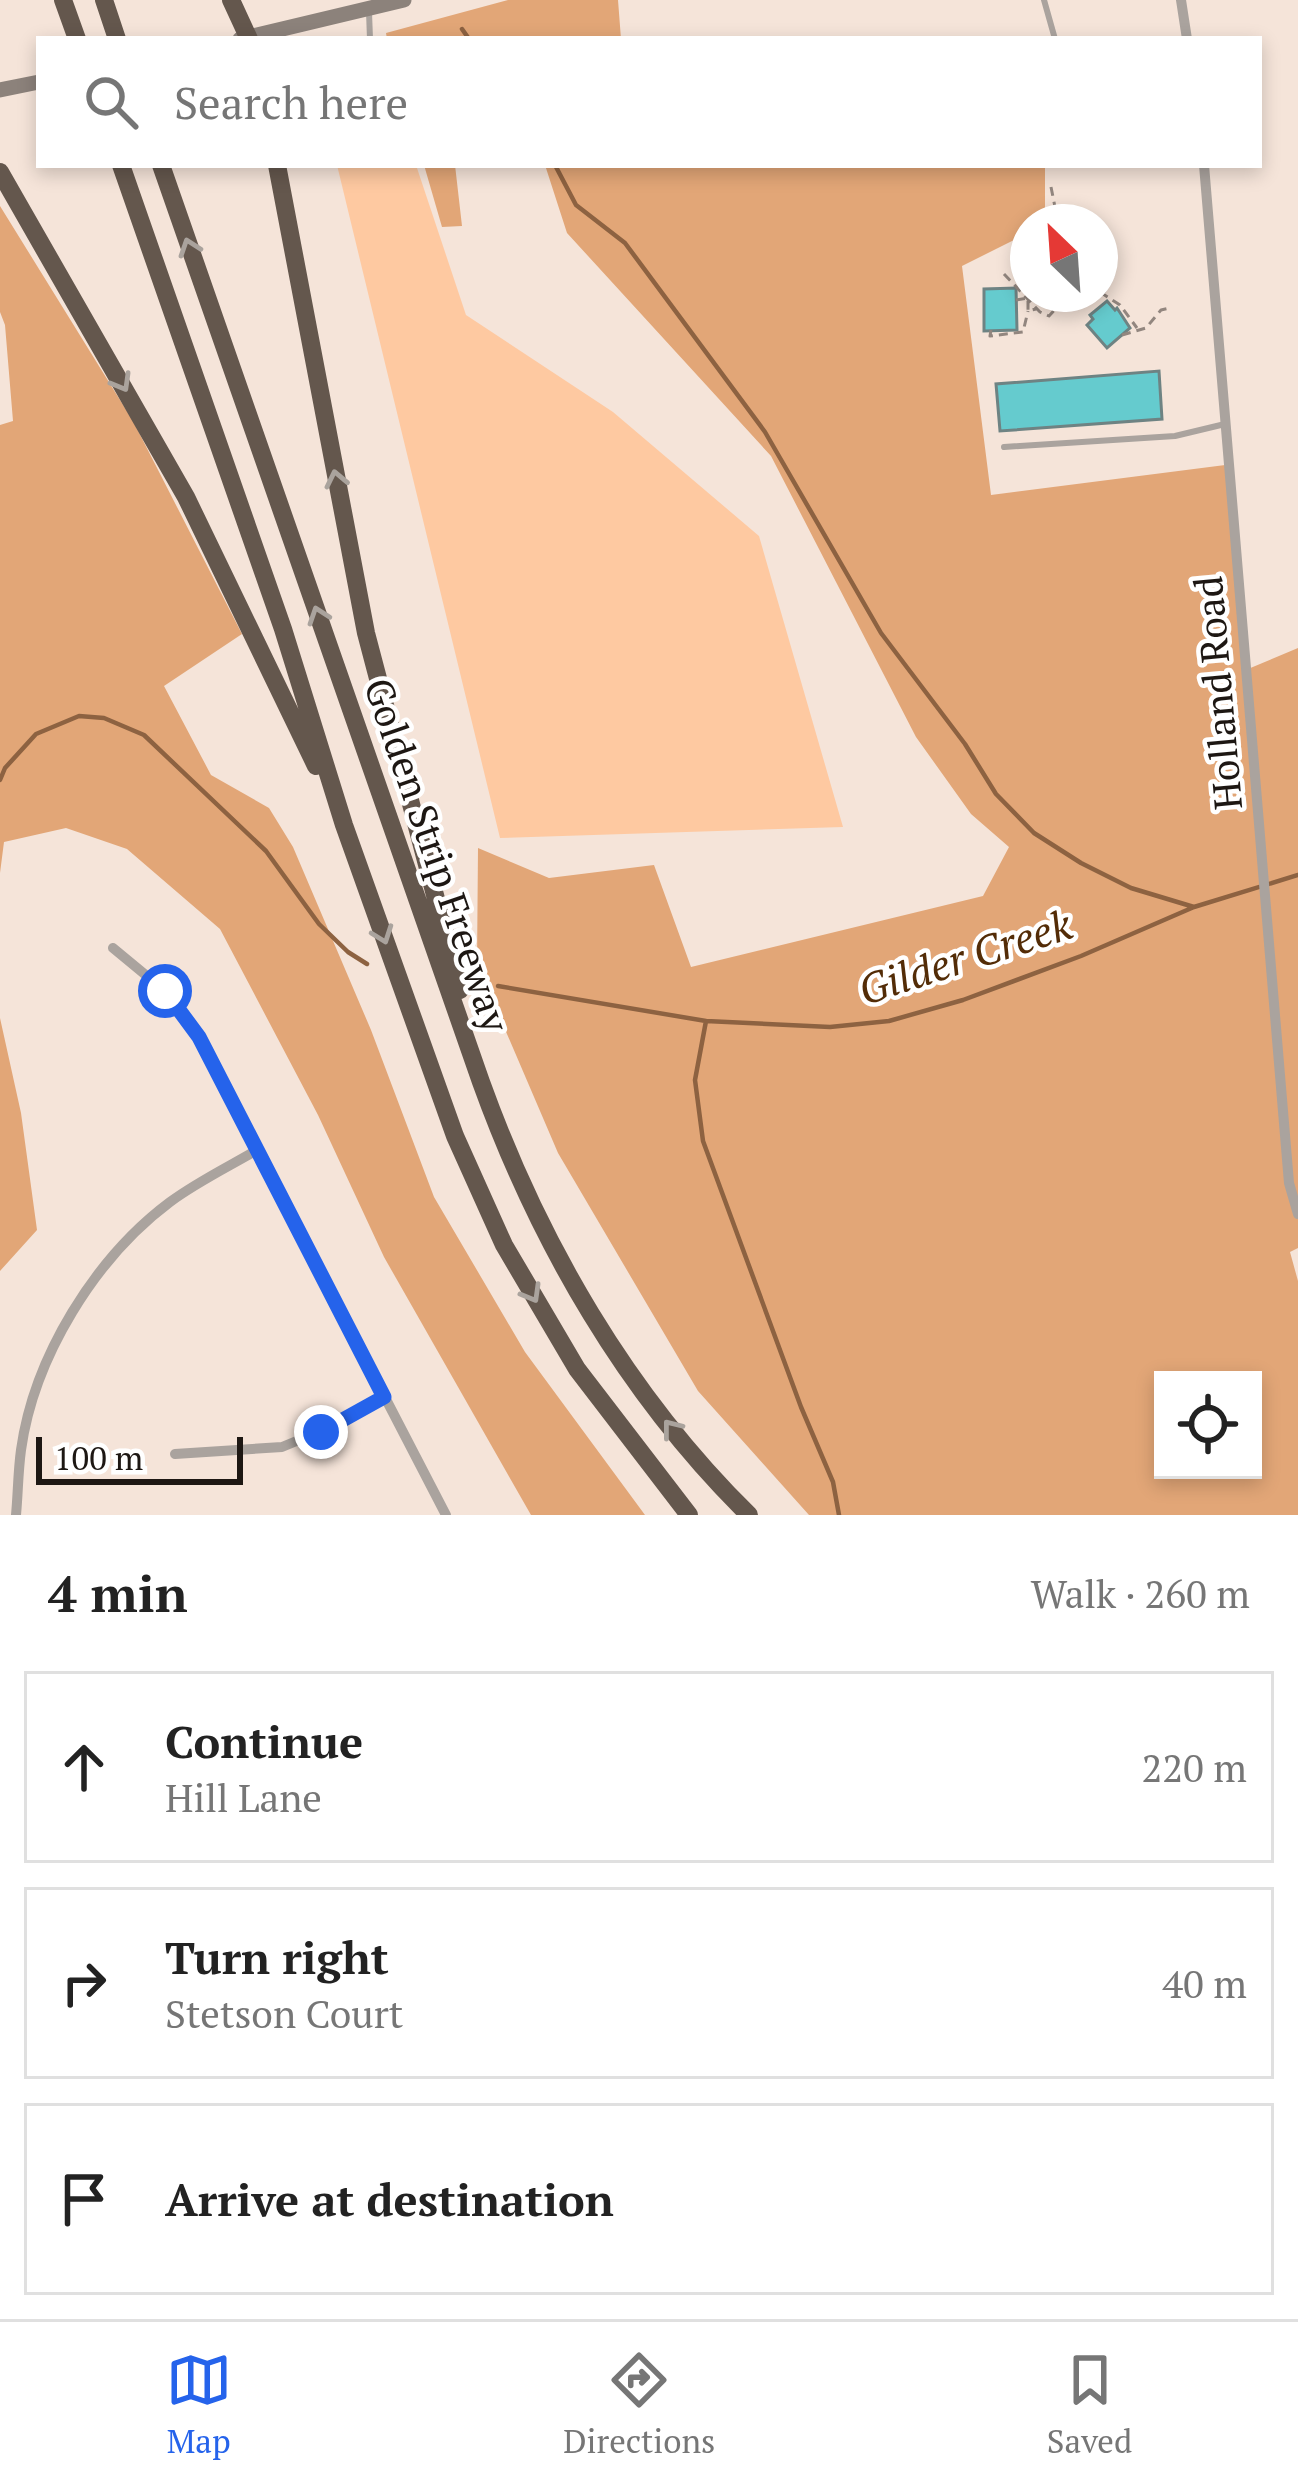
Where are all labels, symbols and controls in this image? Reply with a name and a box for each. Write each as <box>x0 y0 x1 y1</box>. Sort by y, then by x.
search box <box>36 36 1262 168</box>
icon: search <box>78 69 144 135</box>
text: Search here <box>174 72 408 132</box>
north arrow <box>1010 204 1118 312</box>
one-way arrow <box>179 237 204 258</box>
one-way arrow <box>107 370 130 392</box>
one-way arrow <box>324 469 349 489</box>
street label: Holland Road <box>1181 574 1253 812</box>
one-way arrow <box>307 605 332 626</box>
street label: Golden Strip Freeway <box>353 671 523 1040</box>
water label: Gilder Creek <box>851 895 1079 1017</box>
one-way arrow <box>369 923 393 944</box>
route start <box>138 964 192 1018</box>
one-way arrow <box>518 1282 541 1303</box>
map controls <box>1154 1371 1262 1479</box>
button: locate <box>1154 1371 1262 1479</box>
route end <box>294 1405 348 1459</box>
one-way arrow <box>664 1420 685 1442</box>
scale bar <box>36 1431 243 1484</box>
text: 100 m <box>54 1436 143 1479</box>
text: 4 min <box>48 1559 188 1627</box>
text: Walk · 260 m <box>1031 1567 1250 1619</box>
text: Continue <box>165 1711 363 1771</box>
icon: ahead <box>51 1734 117 1800</box>
text: 220 m <box>1142 1741 1247 1793</box>
text: Hill Lane <box>165 1771 322 1823</box>
text: Turn right <box>165 1927 389 1987</box>
icon: right <box>51 1950 117 2016</box>
text: 40 m <box>1162 1957 1247 2009</box>
text: Stetson Court <box>165 1987 403 2039</box>
icon: arrive <box>51 2166 117 2232</box>
text: Arrive at destination <box>165 2169 614 2229</box>
tab: Map <box>166 2347 232 2462</box>
tab: Directions <box>563 2347 715 2462</box>
tab: Saved <box>1047 2347 1132 2462</box>

